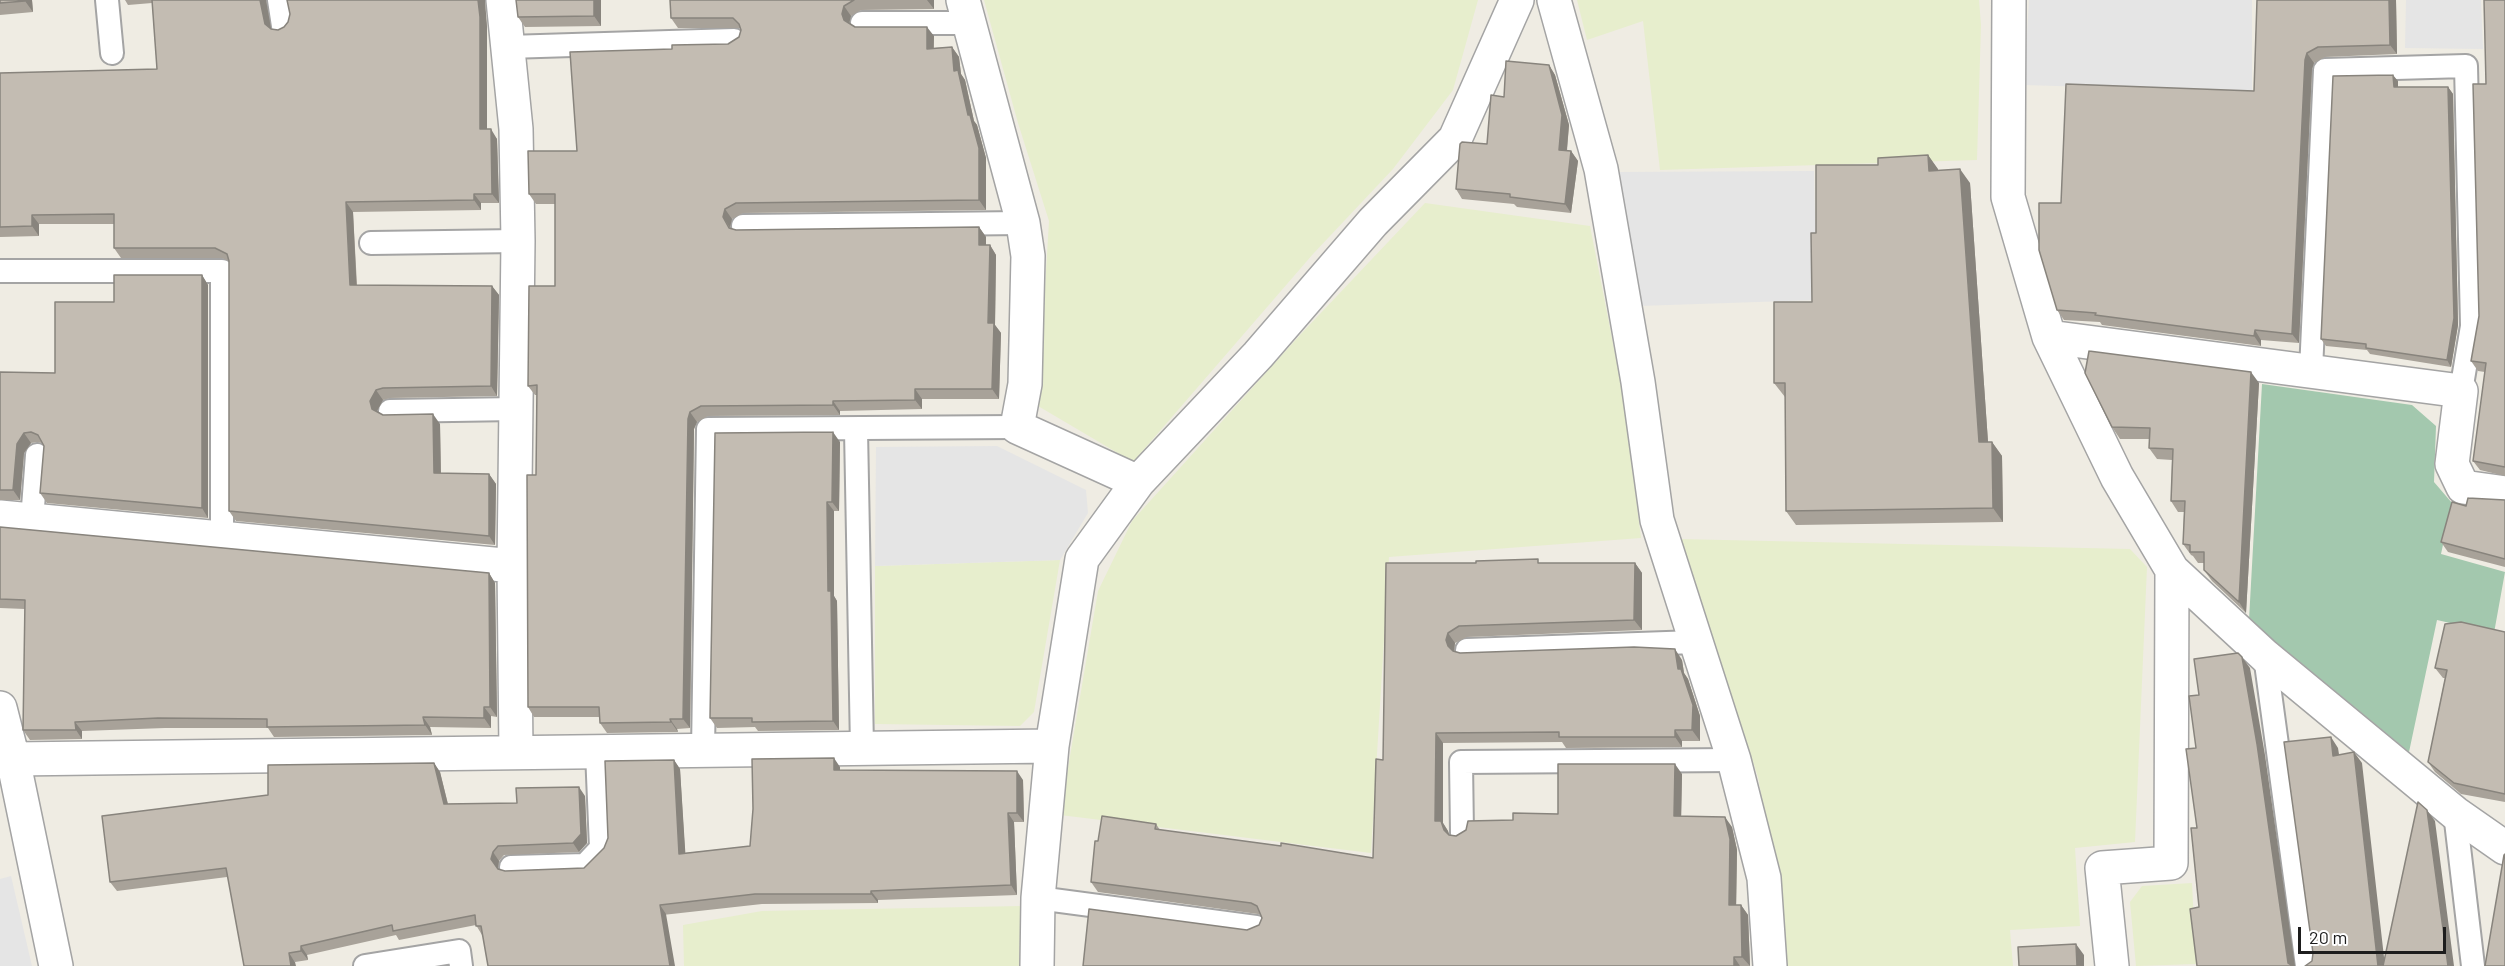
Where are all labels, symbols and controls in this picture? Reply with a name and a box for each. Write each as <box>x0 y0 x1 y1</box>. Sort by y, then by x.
scale bar <box>2301 915 2450 953</box>
text: 20 m <box>2309 926 2347 948</box>

